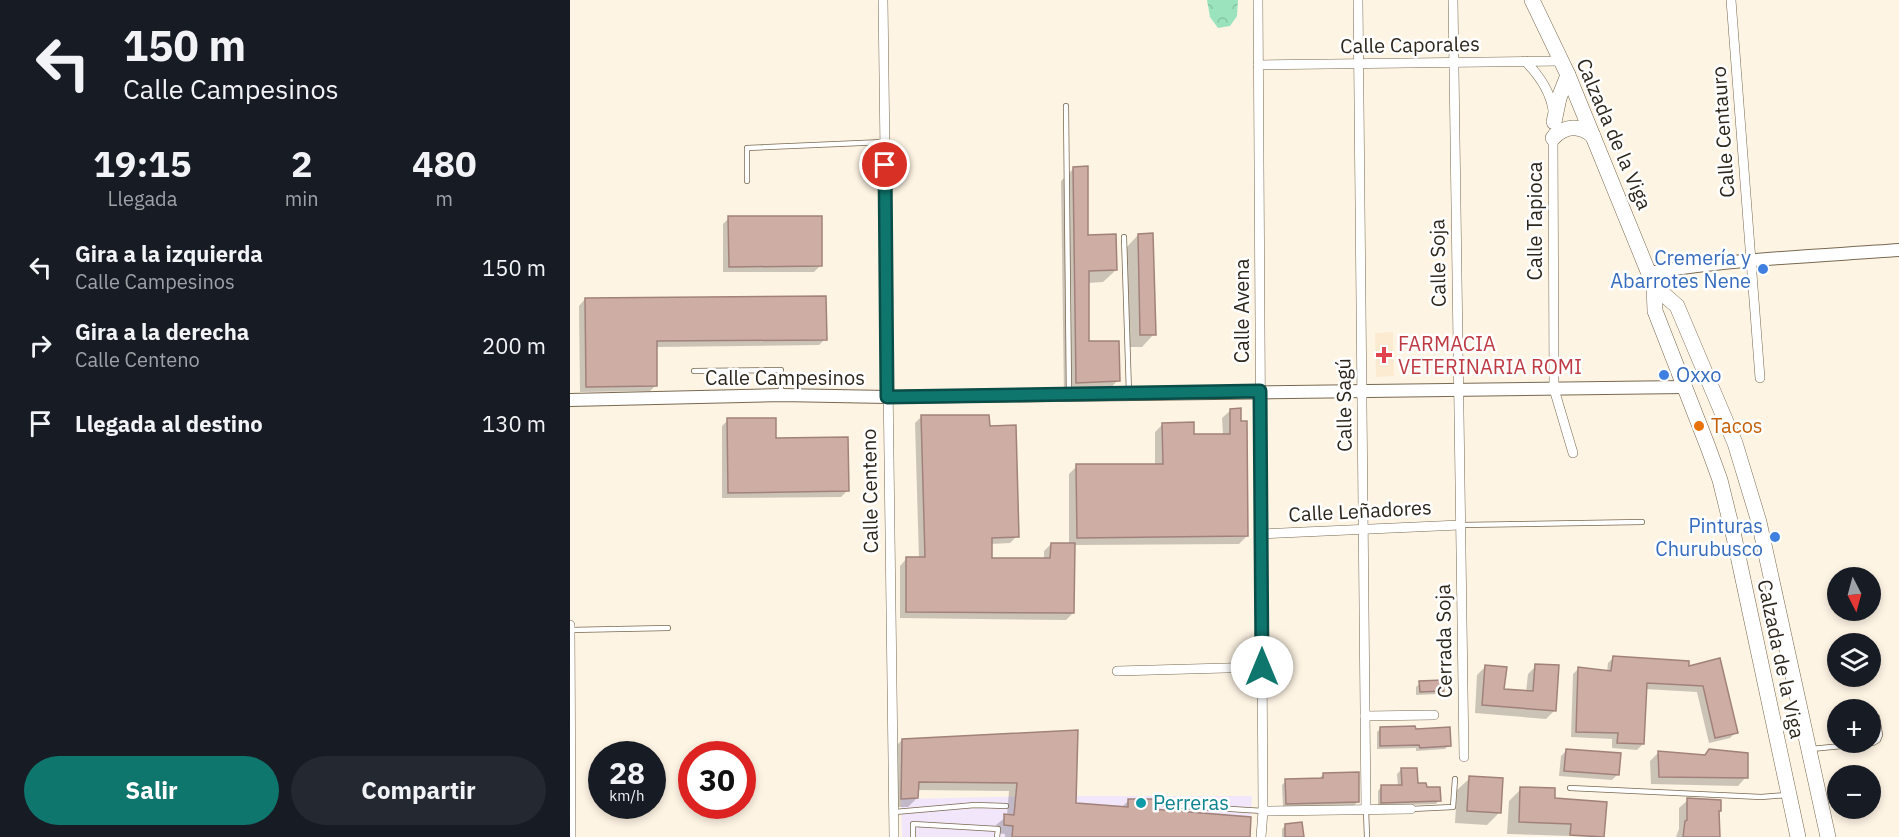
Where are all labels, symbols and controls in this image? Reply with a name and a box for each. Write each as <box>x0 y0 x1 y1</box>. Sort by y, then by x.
text: 150 m <box>123 18 246 73</box>
icon: left <box>24 24 102 102</box>
street label: Calle Caporales <box>1340 30 1480 59</box>
street label: Calzada de la Viga <box>1570 54 1659 214</box>
street label: Calle Centauro <box>1704 65 1741 199</box>
text: Calle Campesinos <box>123 71 339 106</box>
pin <box>859 139 910 190</box>
text: 19:15 <box>93 140 192 187</box>
text: 2 <box>291 140 313 187</box>
text: 480 <box>412 140 477 187</box>
icon: arrive <box>868 148 901 181</box>
street label: Calle Tapioca <box>1521 161 1548 280</box>
text: Llegada <box>107 185 177 212</box>
text: min <box>285 185 319 212</box>
text: m <box>436 185 453 212</box>
street label: Calle Soja <box>1423 218 1452 307</box>
text: Gira a la izquierda <box>75 239 263 268</box>
place label: Cremería y Abarrotes Nene <box>1610 244 1751 294</box>
icon: left <box>24 251 57 284</box>
text: 150 m <box>482 253 546 282</box>
street label: Calle Avena <box>1228 258 1255 363</box>
marker: Cremería y Abarrotes Nene <box>1756 262 1770 276</box>
text: Calle Campesinos <box>75 268 235 295</box>
text: Gira a la derecha <box>75 317 249 346</box>
icon: right <box>24 329 57 362</box>
place label: FARMACIA VETERINARIA ROMI <box>1398 330 1582 380</box>
text: 200 m <box>482 331 546 360</box>
text: Calle Centeno <box>75 346 200 373</box>
marker: FARMACIA VETERINARIA ROMI <box>1375 346 1393 364</box>
street label: Calle Sagú <box>1329 358 1358 452</box>
place label: Oxxo <box>1676 361 1721 388</box>
street label: Calle Campesinos <box>705 364 865 391</box>
marker: Oxxo <box>1657 368 1671 382</box>
icon: arrive <box>24 407 57 440</box>
text: Llegada al destino <box>75 409 263 438</box>
text: 130 m <box>482 409 546 438</box>
place label: Tacos <box>1711 412 1763 439</box>
marker: Tacos <box>1692 419 1706 433</box>
street label: Calle Centeno <box>855 428 884 554</box>
street label: Calle Leñadores <box>1288 493 1432 528</box>
place label: Pinturas Churubusco <box>1655 512 1763 562</box>
marker: Pinturas Churubusco <box>1768 530 1782 544</box>
north arrow <box>1827 567 1881 621</box>
map controls <box>1827 567 1881 819</box>
street label: Calzada de la Viga <box>1751 577 1812 741</box>
street label: Cerrada Soja <box>1429 583 1458 698</box>
button: layers <box>1827 633 1881 687</box>
position arrow <box>1230 635 1294 699</box>
button: + <box>1827 699 1881 753</box>
speed limit sign: 30 <box>678 741 756 819</box>
text: 28 <box>609 753 645 792</box>
button: Salir <box>24 756 279 825</box>
button: Compartir <box>291 756 546 825</box>
button: − <box>1827 765 1881 819</box>
text: km/h <box>609 786 645 805</box>
place label: Perreras <box>1153 789 1229 816</box>
marker: Perreras <box>1134 796 1148 810</box>

